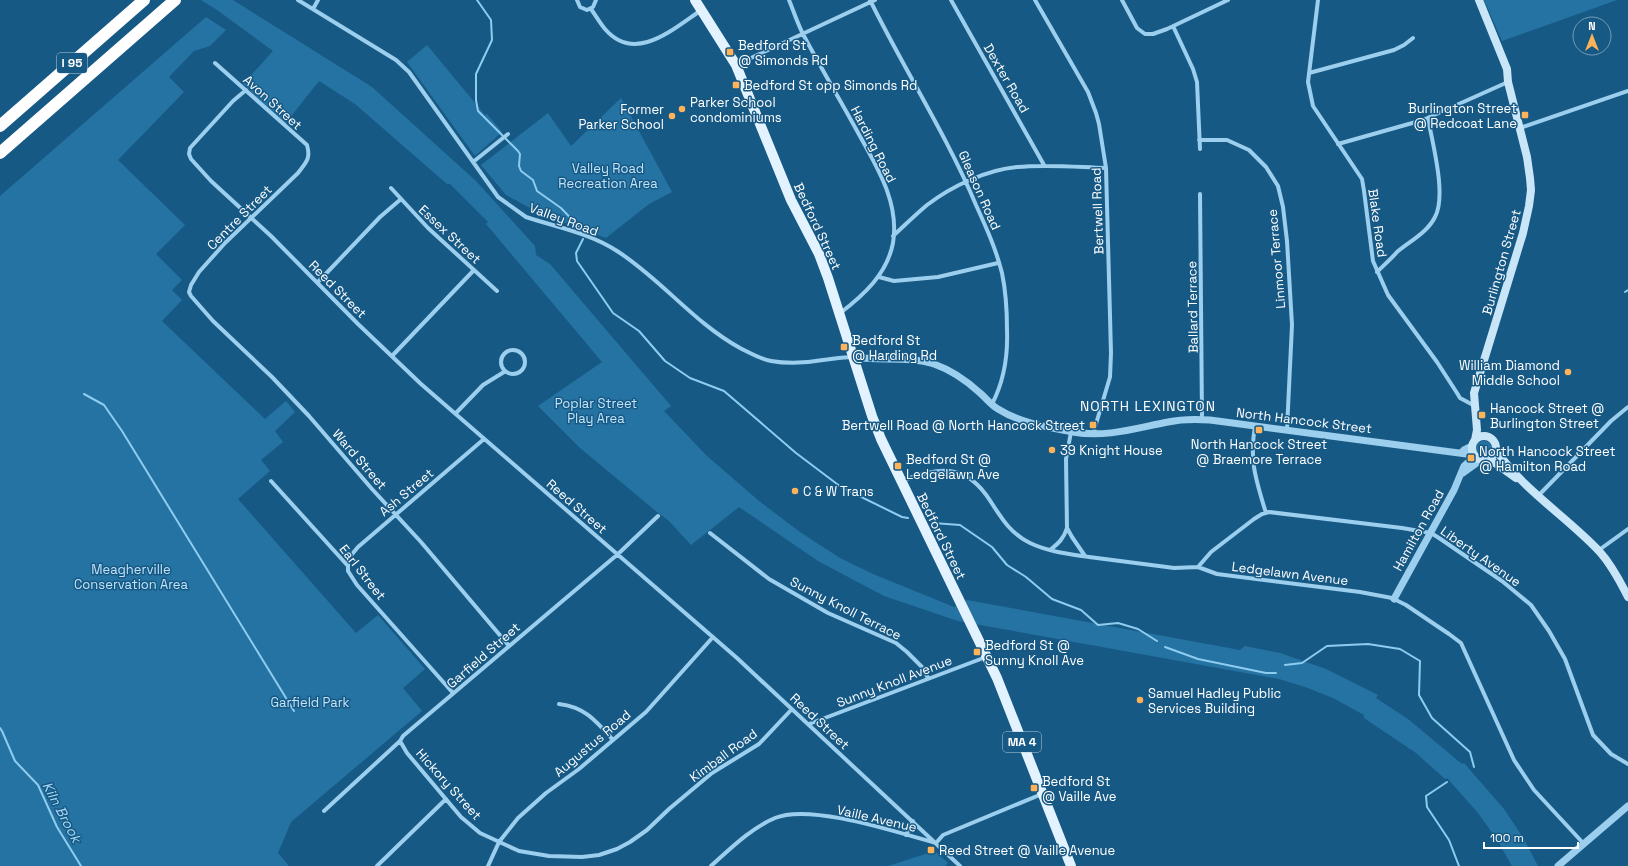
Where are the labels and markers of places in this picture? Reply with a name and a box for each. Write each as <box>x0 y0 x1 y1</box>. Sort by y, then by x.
place label: Bedford St @ Simonds Rd <box>738 37 828 69</box>
marker: Bedford St @ Simonds Rd <box>725 47 735 57</box>
place label: Bedford St opp Simonds Rd <box>744 77 917 94</box>
marker: Bedford St opp Simonds Rd <box>731 80 741 90</box>
place label: Parker School condominiums <box>690 94 782 126</box>
place label: Burlington Street @ Redcoat Lane <box>1408 100 1517 132</box>
place label: Former Parker School <box>578 101 664 133</box>
marker: Parker School condominiums <box>677 104 687 114</box>
marker: Burlington Street @ Redcoat Lane <box>1520 110 1530 120</box>
marker: Former Parker School <box>667 111 677 121</box>
place label: Bedford St @ Harding Rd <box>852 332 937 364</box>
marker: Bedford St @ Harding Rd <box>839 342 849 352</box>
place label: William Diamond Middle School <box>1459 357 1560 389</box>
marker: William Diamond Middle School <box>1563 367 1573 377</box>
place label: Hancock Street @ Burlington Street <box>1490 400 1604 432</box>
marker: Hancock Street @ Burlington Street <box>1477 410 1487 420</box>
place label: Bertwell Road @ North Hancock Street <box>842 417 1085 434</box>
marker: Bertwell Road @ North Hancock Street <box>1088 420 1098 430</box>
marker: North Hancock Street @ Braemore Terrace <box>1254 425 1264 435</box>
place label: North Hancock Street @ Braemore Terrace <box>1191 436 1327 468</box>
place label: 39 Knight House <box>1060 442 1163 459</box>
place label: North Hancock Street @ Hamilton Road <box>1479 443 1615 475</box>
marker: 39 Knight House <box>1047 445 1057 455</box>
place label: Bedford St @ Ledgelawn Ave <box>906 451 1000 483</box>
marker: North Hancock Street @ Hamilton Road <box>1466 453 1476 463</box>
marker: Bedford St @ Ledgelawn Ave <box>893 461 903 471</box>
place label: C & W Trans <box>803 483 874 500</box>
marker: C & W Trans <box>790 486 800 496</box>
place label: Bedford St @ Sunny Knoll Ave <box>985 637 1084 669</box>
marker: Bedford St @ Sunny Knoll Ave <box>972 647 982 657</box>
place label: Samuel Hadley Public Services Building <box>1148 685 1282 717</box>
marker: Samuel Hadley Public Services Building <box>1135 695 1145 705</box>
place label: Bedford St @ Vaille Ave <box>1042 773 1116 805</box>
marker: Bedford St @ Vaille Ave <box>1029 783 1039 793</box>
place label: Reed Street @ Vaille Avenue <box>939 842 1115 859</box>
marker: Reed Street @ Vaille Avenue <box>926 845 936 855</box>

